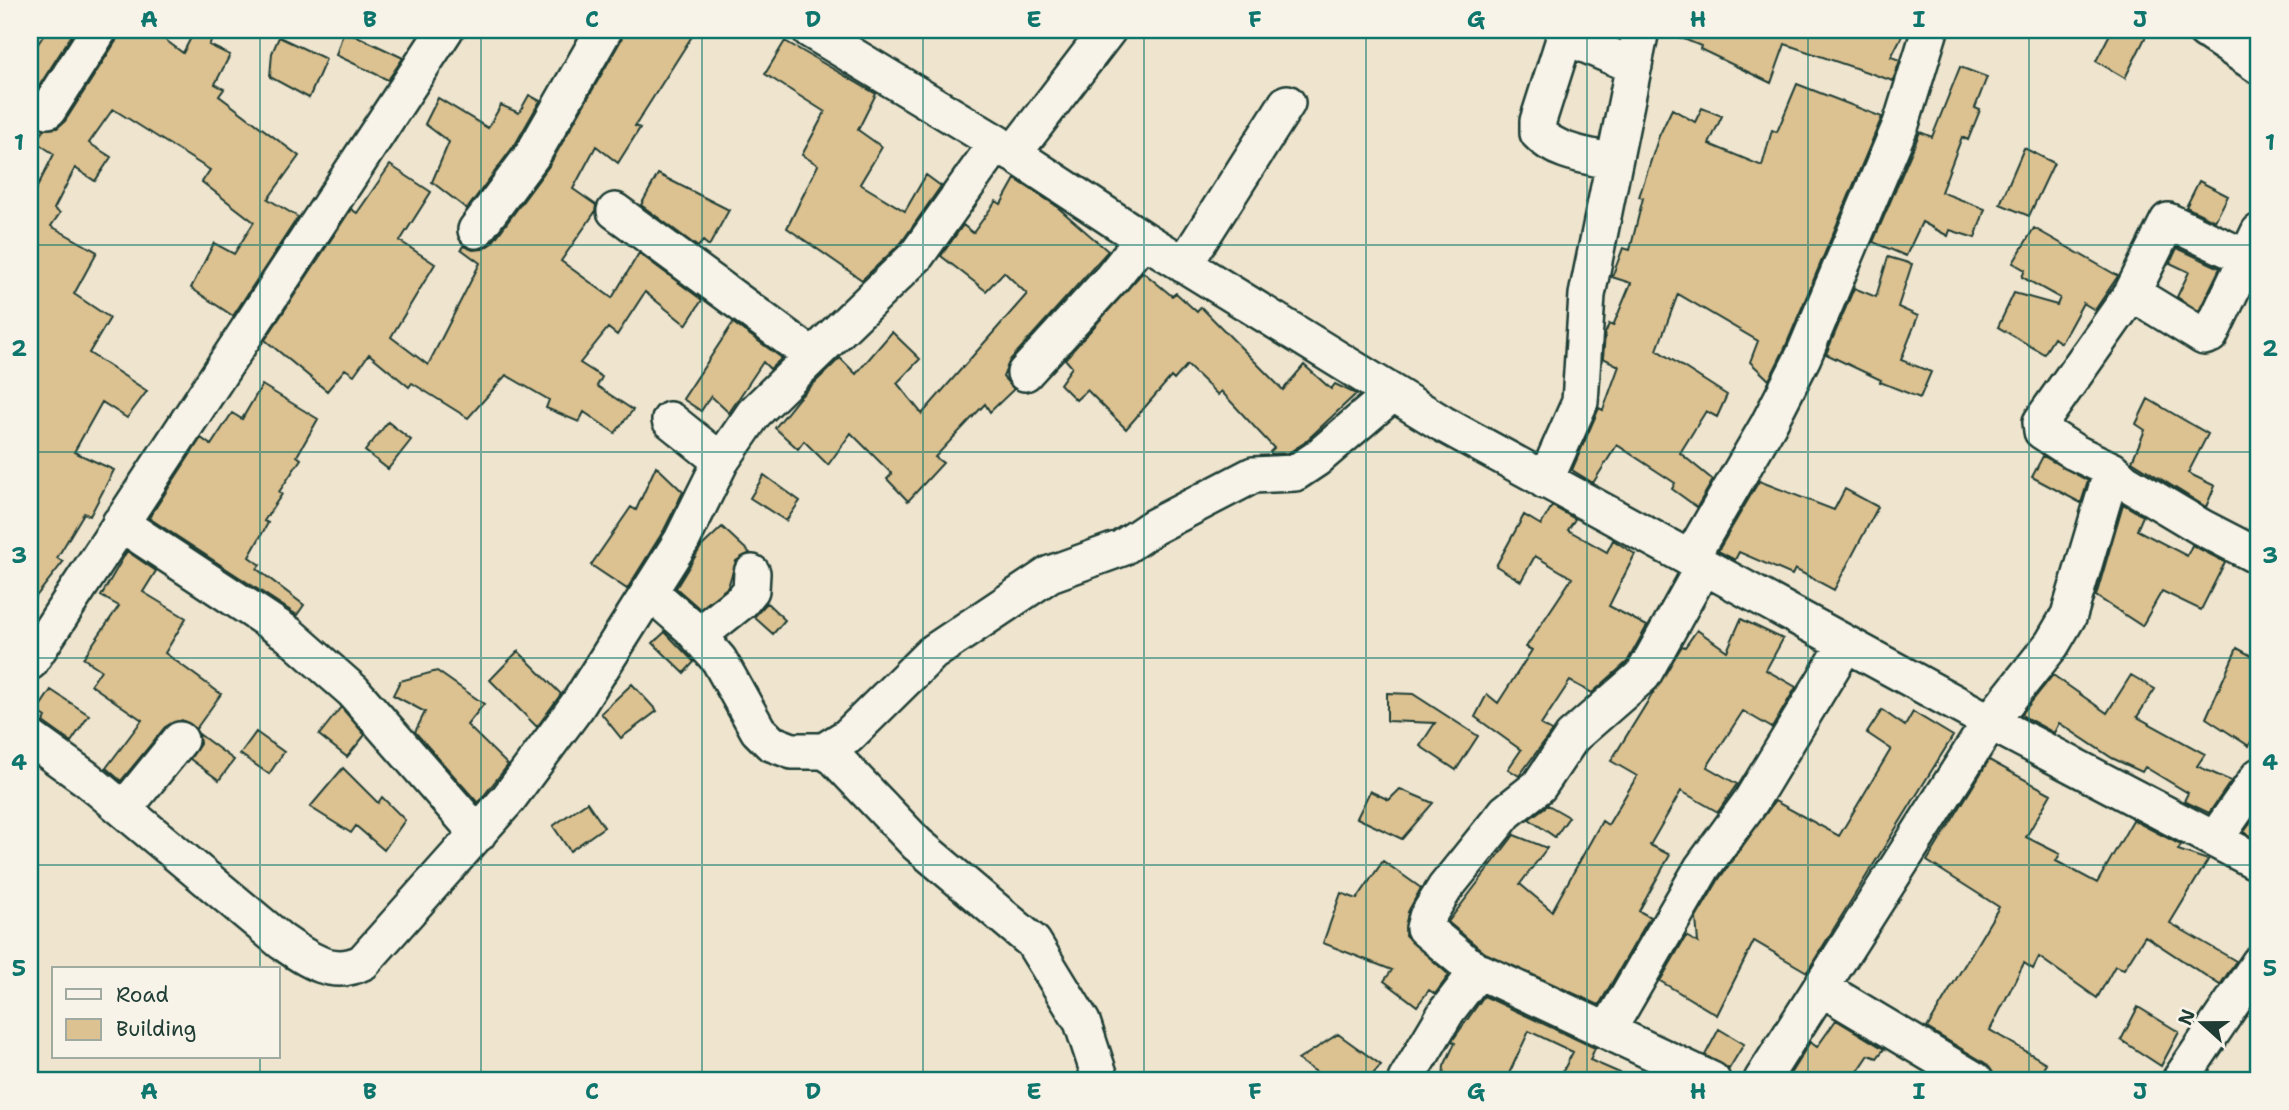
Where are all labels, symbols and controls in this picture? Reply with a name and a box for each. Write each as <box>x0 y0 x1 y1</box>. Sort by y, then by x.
text: A <box>140 4 158 34</box>
text: B <box>363 4 377 34</box>
text: C <box>585 4 599 34</box>
text: D <box>805 4 821 34</box>
text: E <box>1026 4 1042 34</box>
text: F <box>1248 4 1262 34</box>
text: G <box>1467 4 1486 34</box>
text: H <box>1690 4 1706 34</box>
text: I <box>1913 4 1926 34</box>
text: J <box>2133 4 2147 34</box>
text: 1 <box>14 127 24 157</box>
text: 1 <box>2265 127 2275 157</box>
text: 2 <box>11 333 27 363</box>
text: 2 <box>2262 333 2278 363</box>
text: 3 <box>11 540 27 570</box>
text: 3 <box>2262 540 2278 570</box>
text: 4 <box>11 747 27 777</box>
text: 4 <box>2262 747 2278 777</box>
text: 5 <box>12 953 26 983</box>
text: 5 <box>2263 953 2277 983</box>
legend <box>52 967 280 1058</box>
text: Road <box>116 981 169 1009</box>
north arrow <box>2166 988 2236 1058</box>
text: N <box>2172 1006 2201 1029</box>
text: Building <box>116 1015 196 1043</box>
text: A <box>140 1076 158 1106</box>
text: B <box>363 1076 377 1106</box>
text: C <box>585 1076 599 1106</box>
text: D <box>805 1076 821 1106</box>
text: E <box>1026 1076 1042 1106</box>
text: F <box>1248 1076 1262 1106</box>
text: G <box>1467 1076 1486 1106</box>
text: H <box>1690 1076 1706 1106</box>
text: I <box>1913 1076 1926 1106</box>
text: J <box>2133 1076 2147 1106</box>

